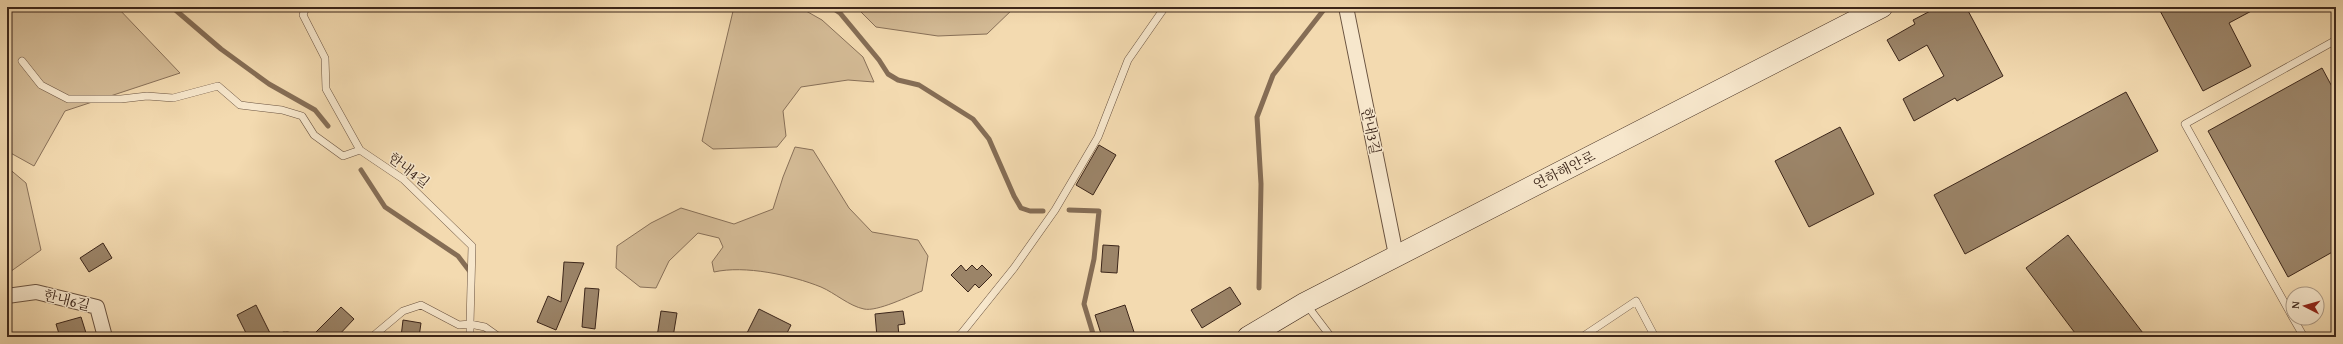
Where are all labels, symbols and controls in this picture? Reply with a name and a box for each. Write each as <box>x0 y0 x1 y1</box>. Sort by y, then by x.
street label: 한내3길 <box>1356 106 1386 156</box>
street label: 연하해안로 <box>1529 146 1599 194</box>
street label: 한내4길 <box>384 148 434 192</box>
street label: 한내6길 <box>42 285 92 315</box>
north arrow <box>2285 286 2325 326</box>
text: N <box>2287 300 2303 309</box>

